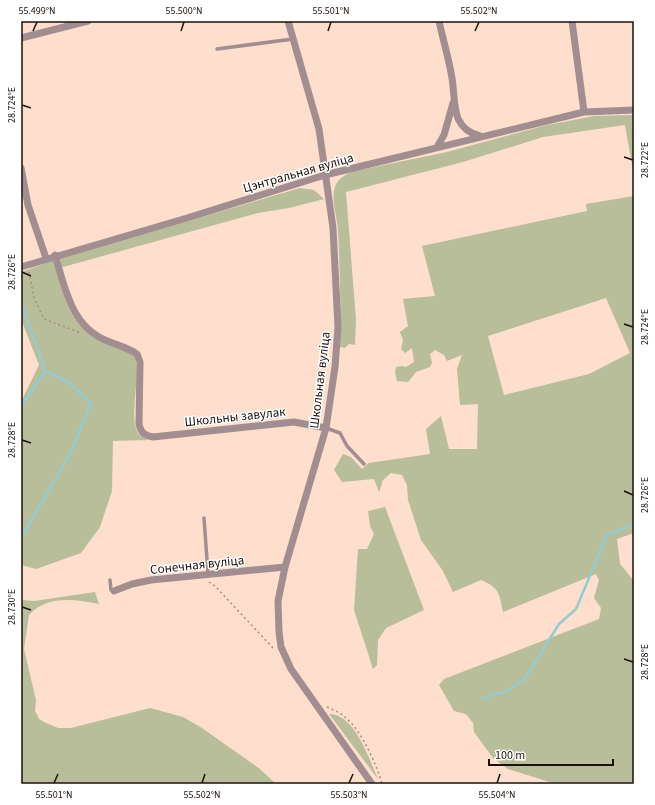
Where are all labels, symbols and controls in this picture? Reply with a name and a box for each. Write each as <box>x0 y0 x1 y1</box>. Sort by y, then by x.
text: 55.499°N <box>18 4 56 18</box>
text: 55.500°N <box>165 4 203 18</box>
text: 55.501°N <box>312 4 350 18</box>
text: 55.502°N <box>460 4 498 18</box>
text: 28.724°E <box>5 87 19 123</box>
text: 28.722°E <box>638 142 652 178</box>
street label: Цэнтральная вуліца <box>241 149 356 197</box>
text: 28.726°E <box>5 254 19 290</box>
text: 28.724°E <box>638 309 652 345</box>
street label: Школьная вуліца <box>305 331 335 430</box>
street label: Школьны завулак <box>184 403 287 431</box>
text: 28.728°E <box>5 422 19 458</box>
text: 28.726°E <box>638 477 652 513</box>
street label: Сонечная вуліца <box>149 551 245 579</box>
text: 28.730°E <box>5 589 19 625</box>
text: 28.728°E <box>638 644 652 680</box>
scale bar <box>489 741 613 767</box>
text: 100 m <box>495 747 525 764</box>
text: 55.501°N <box>35 788 73 802</box>
text: 55.502°N <box>183 788 221 802</box>
text: 55.503°N <box>330 788 368 802</box>
text: 55.504°N <box>478 788 516 802</box>

